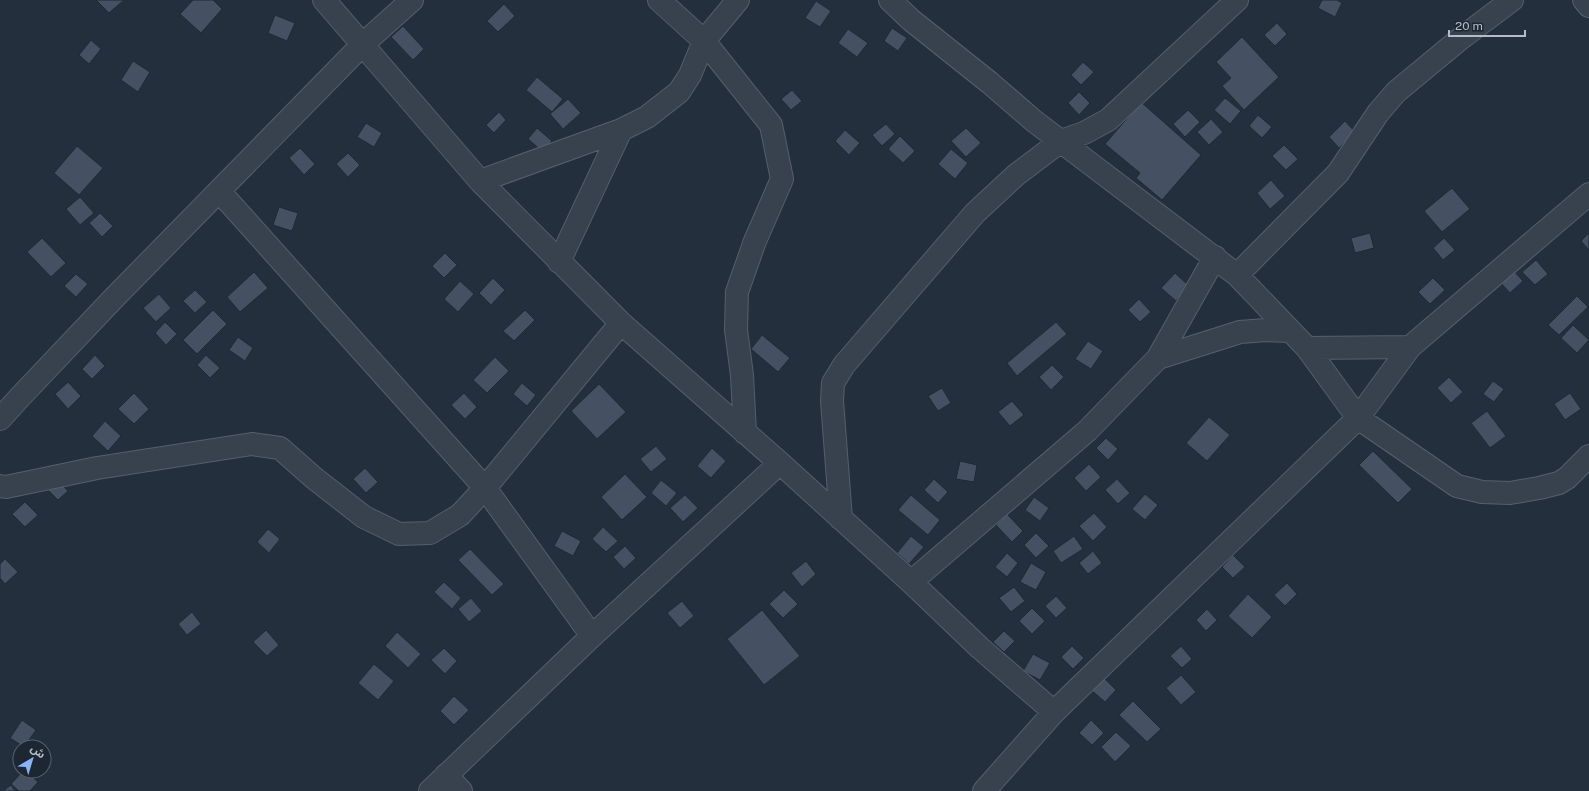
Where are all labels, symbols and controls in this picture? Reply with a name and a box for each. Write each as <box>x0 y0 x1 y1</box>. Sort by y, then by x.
scale bar <box>1449 12 1525 38</box>
text: 20 m <box>1455 19 1483 33</box>
north arrow <box>12 739 52 779</box>
text: ش <box>28 742 48 761</box>

